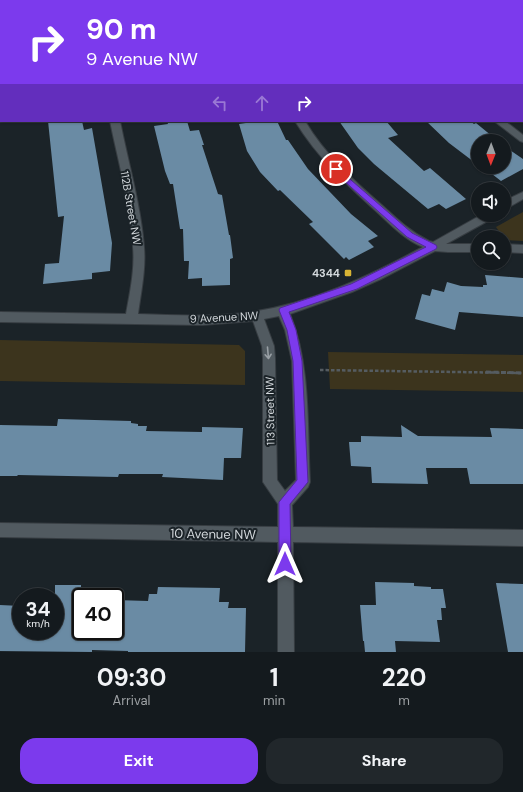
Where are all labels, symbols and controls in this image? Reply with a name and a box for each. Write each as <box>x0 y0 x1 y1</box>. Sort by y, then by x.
text: 90 m <box>86 11 156 48</box>
icon: right <box>20 16 72 68</box>
text: 9 Avenue NW <box>86 47 198 71</box>
icon: left <box>209 92 231 114</box>
icon: ahead <box>251 92 273 114</box>
icon: right <box>293 92 315 114</box>
north arrow <box>471 134 511 174</box>
map controls <box>471 134 511 270</box>
pin <box>319 152 353 186</box>
icon: arrive <box>325 158 347 180</box>
street label: 112B Street NW <box>118 170 144 247</box>
button: sound <box>471 182 511 222</box>
button: search <box>471 230 511 270</box>
place label: 4344 <box>312 266 340 280</box>
marker: 4344 <box>343 268 353 278</box>
street label: 9 Avenue NW <box>189 308 259 326</box>
one-way arrow <box>265 346 272 359</box>
street label: 113 Street NW <box>262 376 278 445</box>
street label: 10 Avenue NW <box>170 525 256 543</box>
position arrow <box>264 543 306 585</box>
speed limit sign: 40 <box>72 588 124 640</box>
text: 34 <box>25 596 51 622</box>
text: km/h <box>26 617 50 630</box>
text: 09:30 <box>97 662 166 693</box>
text: 1 <box>270 662 278 693</box>
text: 220 <box>382 662 426 693</box>
text: Arrival <box>113 692 150 709</box>
text: min <box>263 692 285 709</box>
text: m <box>398 692 410 709</box>
button: Exit <box>20 738 258 784</box>
button: Share <box>266 738 503 784</box>

